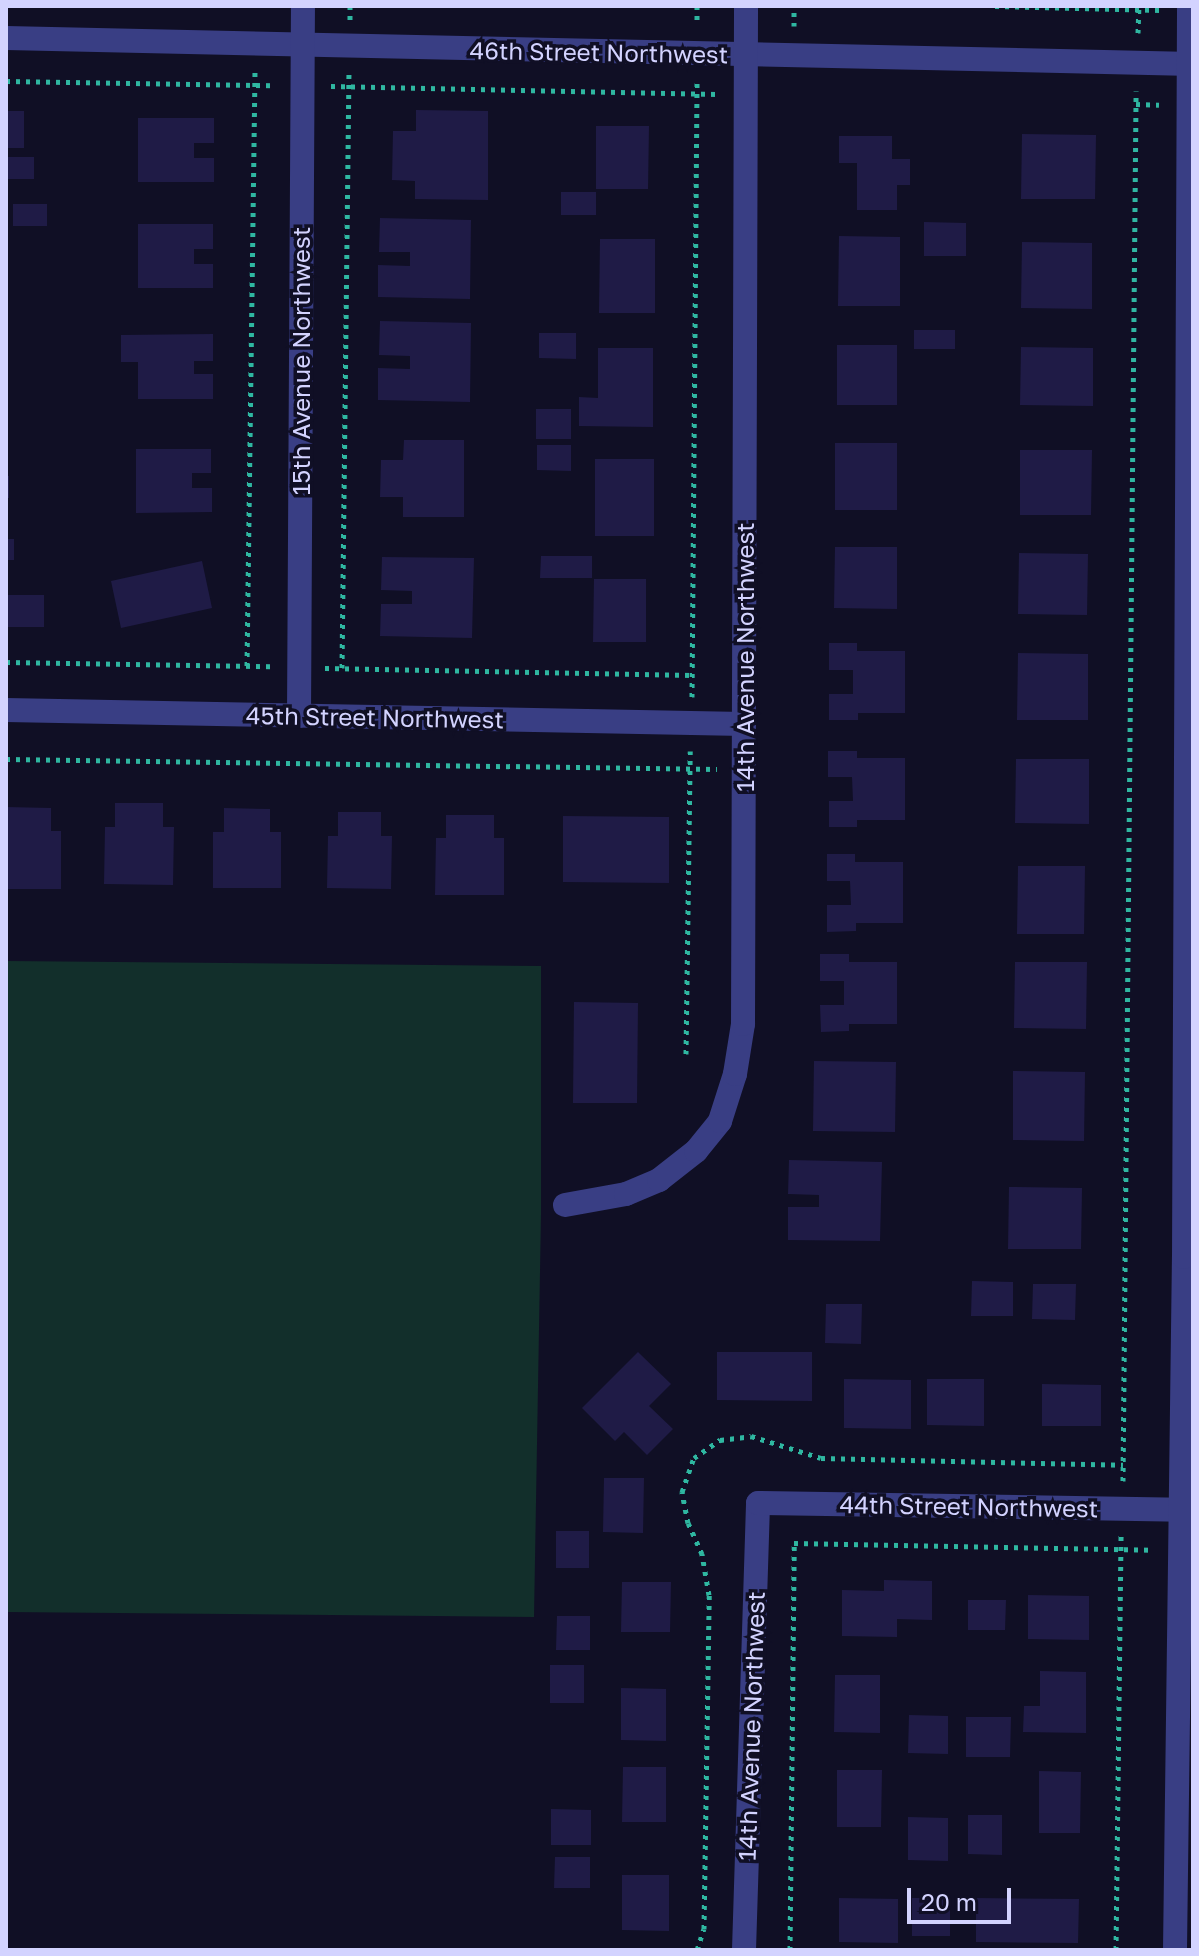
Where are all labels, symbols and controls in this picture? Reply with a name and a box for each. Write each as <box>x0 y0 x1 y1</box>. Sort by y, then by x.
street label: 46th Street Northwest <box>469 35 729 69</box>
street label: 15th Avenue Northwest <box>287 227 315 495</box>
street label: 14th Avenue Northwest <box>731 522 759 792</box>
street label: 45th Street Northwest <box>246 700 504 734</box>
street label: 44th Street Northwest <box>839 1489 1099 1523</box>
street label: 14th Avenue Northwest <box>732 1591 770 1861</box>
scale bar <box>911 1872 1015 1922</box>
text: 20 m <box>921 1887 977 1916</box>

